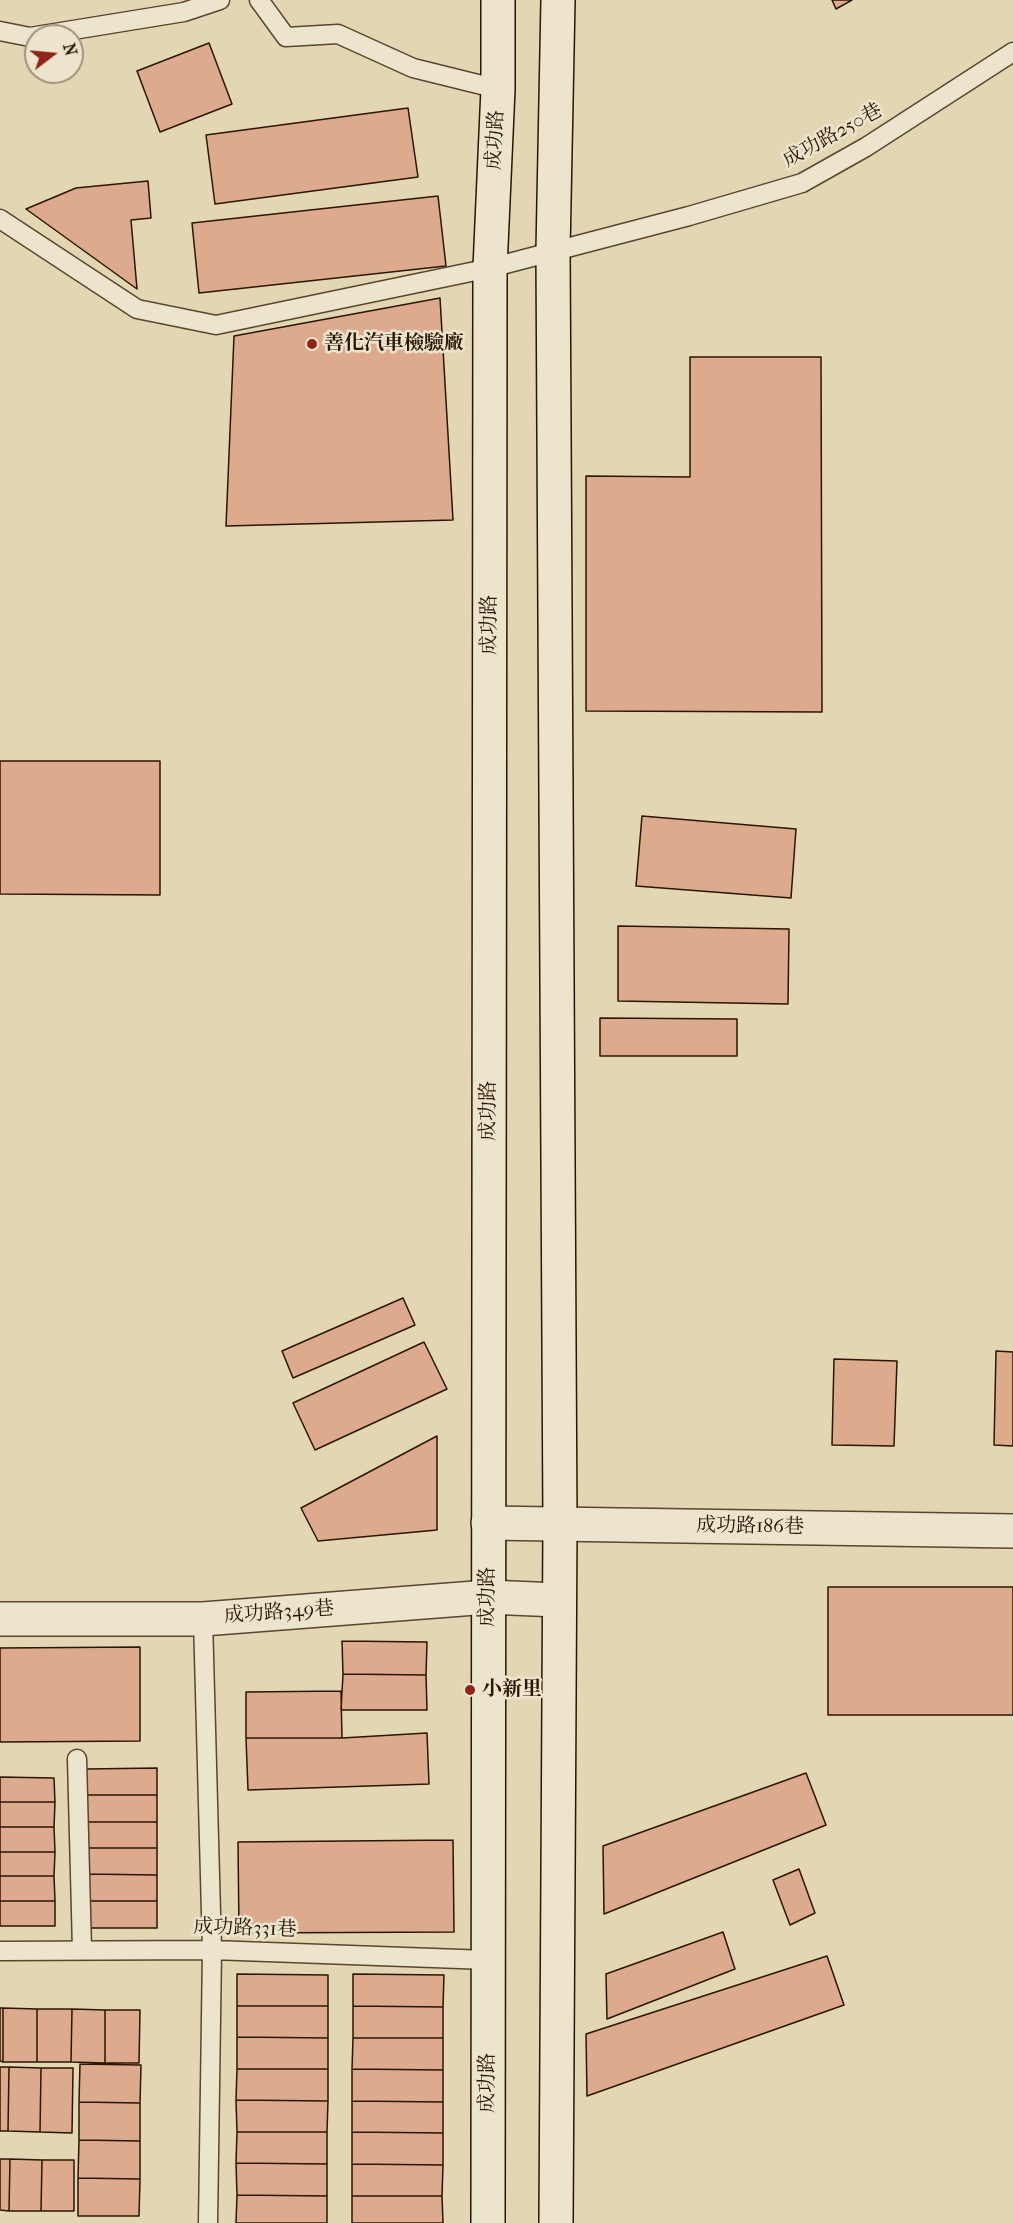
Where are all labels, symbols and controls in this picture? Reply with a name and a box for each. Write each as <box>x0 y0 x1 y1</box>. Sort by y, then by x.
north arrow <box>24 24 84 84</box>
text: N <box>59 41 81 58</box>
street label: 成功路250巷 <box>779 99 887 173</box>
street label: 成功路 <box>482 109 510 171</box>
place label: 善化汽車檢驗廠 <box>324 332 464 356</box>
marker: 善化汽車檢驗廠 <box>305 337 319 351</box>
street label: 成功路 <box>478 595 502 655</box>
street label: 成功路 <box>477 1081 501 1141</box>
street label: 成功路186巷 <box>696 1514 804 1540</box>
street label: 成功路 <box>476 1567 500 1627</box>
street label: 成功路349巷 <box>223 1597 335 1629</box>
place label: 小新里 <box>482 1678 542 1702</box>
marker: 小新里 <box>463 1683 477 1697</box>
street label: 成功路331巷 <box>193 1915 297 1943</box>
street label: 成功路 <box>476 2053 500 2113</box>

